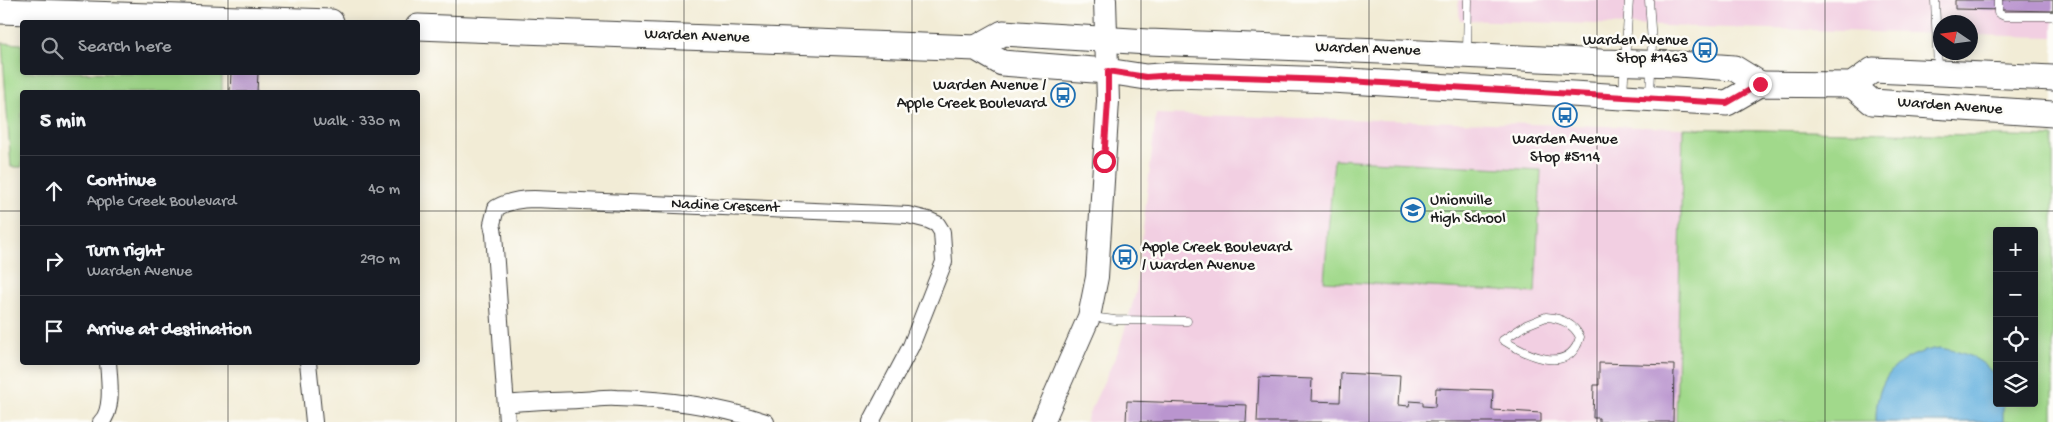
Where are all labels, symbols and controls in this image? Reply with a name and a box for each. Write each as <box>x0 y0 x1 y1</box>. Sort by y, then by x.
north arrow <box>1933 15 1978 60</box>
search box <box>20 20 420 75</box>
street label: Warden Avenue <box>644 26 751 48</box>
place label: Warden Avenue Stop #1463 <box>1583 32 1689 69</box>
icon: search <box>38 34 66 62</box>
text: Search here <box>78 36 172 59</box>
bus stop icon: Warden Avenue Stop #1463 <box>1692 37 1718 63</box>
street label: Warden Avenue <box>1315 39 1422 61</box>
route end <box>1749 73 1772 96</box>
place label: Warden Avenue / Apple Creek Boulevard <box>897 77 1048 114</box>
bus stop icon: Warden Avenue / Apple Creek Boulevard <box>1050 82 1076 108</box>
street label: Warden Avenue <box>1897 94 2004 120</box>
bus stop icon: Warden Avenue Stop #5114 <box>1552 102 1578 128</box>
text: 5 min <box>40 110 85 135</box>
text: Walk · 330 m <box>313 113 400 132</box>
place label: Warden Avenue Stop #5114 <box>1512 131 1618 168</box>
route start <box>1093 150 1116 173</box>
text: Continue <box>87 170 156 193</box>
icon: ahead <box>40 177 68 205</box>
text: 40 m <box>368 181 400 200</box>
place label: Unionville High School <box>1430 192 1506 229</box>
text: Apple Creek Boulevard <box>87 193 236 212</box>
street label: Nadine Crescent <box>671 196 781 218</box>
school or university icon: Unionville High School <box>1400 197 1426 223</box>
map controls <box>1993 227 2038 407</box>
button: + <box>1993 227 2038 272</box>
place label: Apple Creek Boulevard / Warden Avenue <box>1142 239 1293 276</box>
text: Turn right <box>87 240 163 263</box>
bus stop icon: Apple Creek Boulevard / Warden Avenue <box>1112 244 1138 270</box>
icon: right <box>40 247 68 275</box>
text: 290 m <box>360 251 400 270</box>
text: Warden Avenue <box>87 263 192 282</box>
button: − <box>1993 272 2038 317</box>
icon: arrive <box>40 317 68 345</box>
button: locate <box>1993 317 2038 362</box>
text: Arrive at destination <box>87 319 251 342</box>
button: layers <box>1993 362 2038 407</box>

